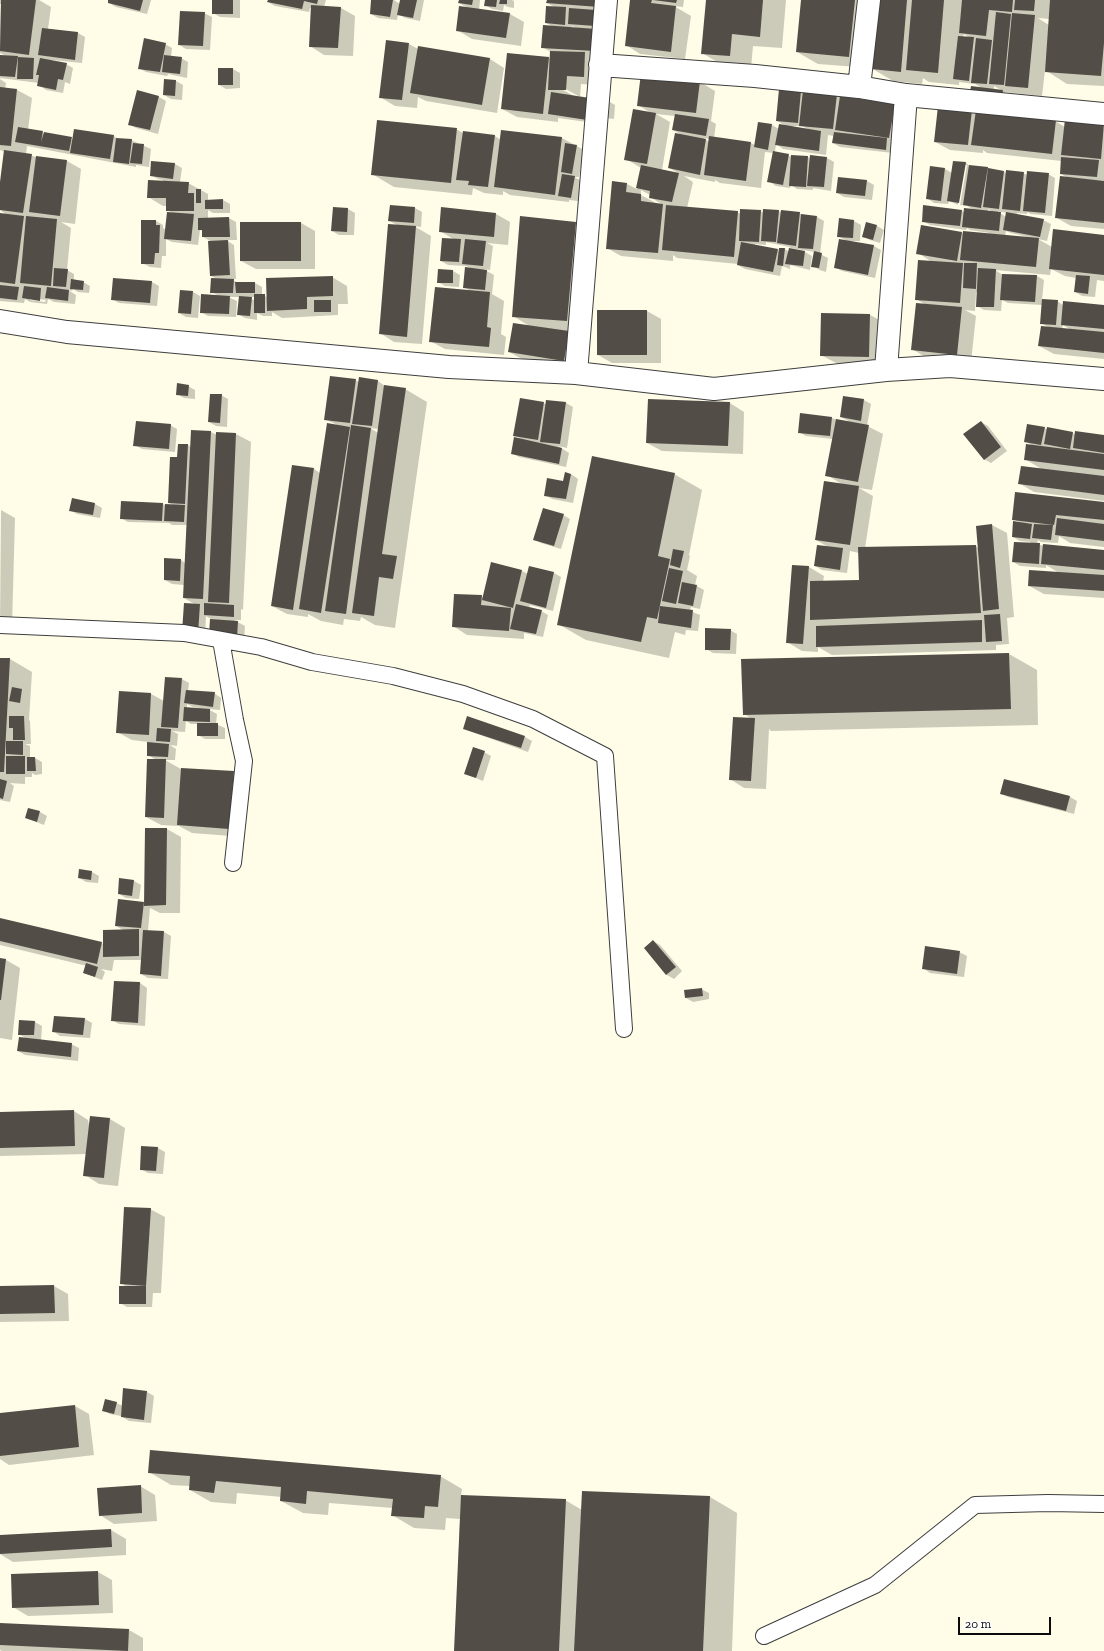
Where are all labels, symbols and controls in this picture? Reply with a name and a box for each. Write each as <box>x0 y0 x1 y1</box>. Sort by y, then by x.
scale bar <box>960 1609 1053 1635</box>
text: 20 m <box>965 1617 991 1631</box>

